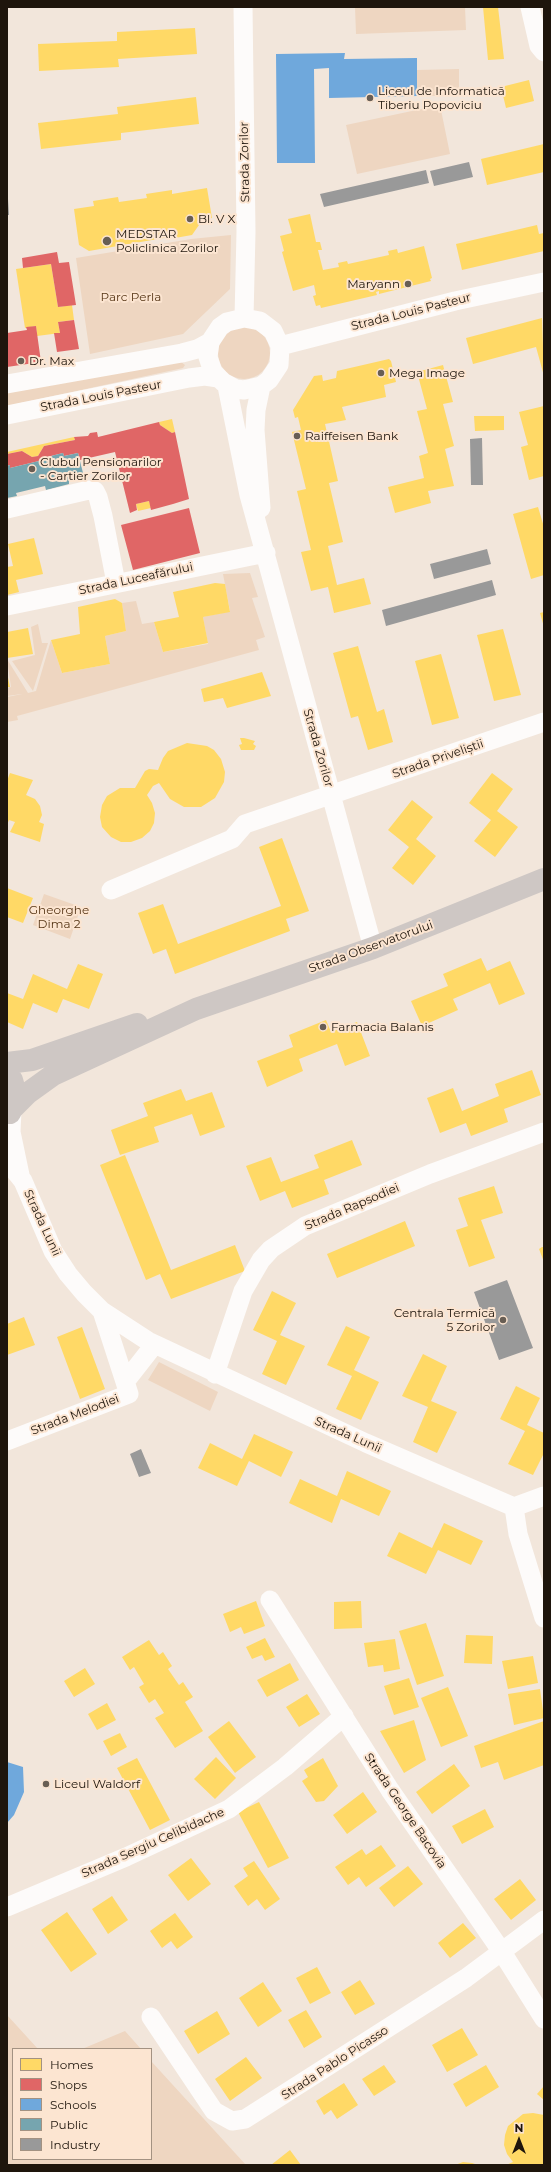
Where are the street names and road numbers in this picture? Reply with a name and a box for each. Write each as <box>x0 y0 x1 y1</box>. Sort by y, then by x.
street label: Strada Zorilor <box>237 122 253 202</box>
street label: Strada Louis Pasteur <box>350 290 472 334</box>
street label: Strada Louis Pasteur <box>39 377 163 415</box>
street label: Strada Luceafărului <box>78 560 194 598</box>
street label: Strada Zorilor <box>300 707 336 789</box>
street label: Strada Priveliștii <box>390 737 486 781</box>
street label: Strada Observatorului <box>307 918 435 976</box>
street label: Strada Rapsodiei <box>303 1181 401 1233</box>
street label: Strada Lunii <box>20 1188 64 1258</box>
street label: Strada Melodiei <box>29 1392 121 1438</box>
street label: Strada Lunii <box>312 1414 384 1456</box>
street label: Strada George Bacovia <box>361 1750 449 1872</box>
street label: Strada Sergiu Celibidache <box>79 1805 227 1881</box>
street label: Strada Pablo Picasso <box>279 2023 391 2103</box>

